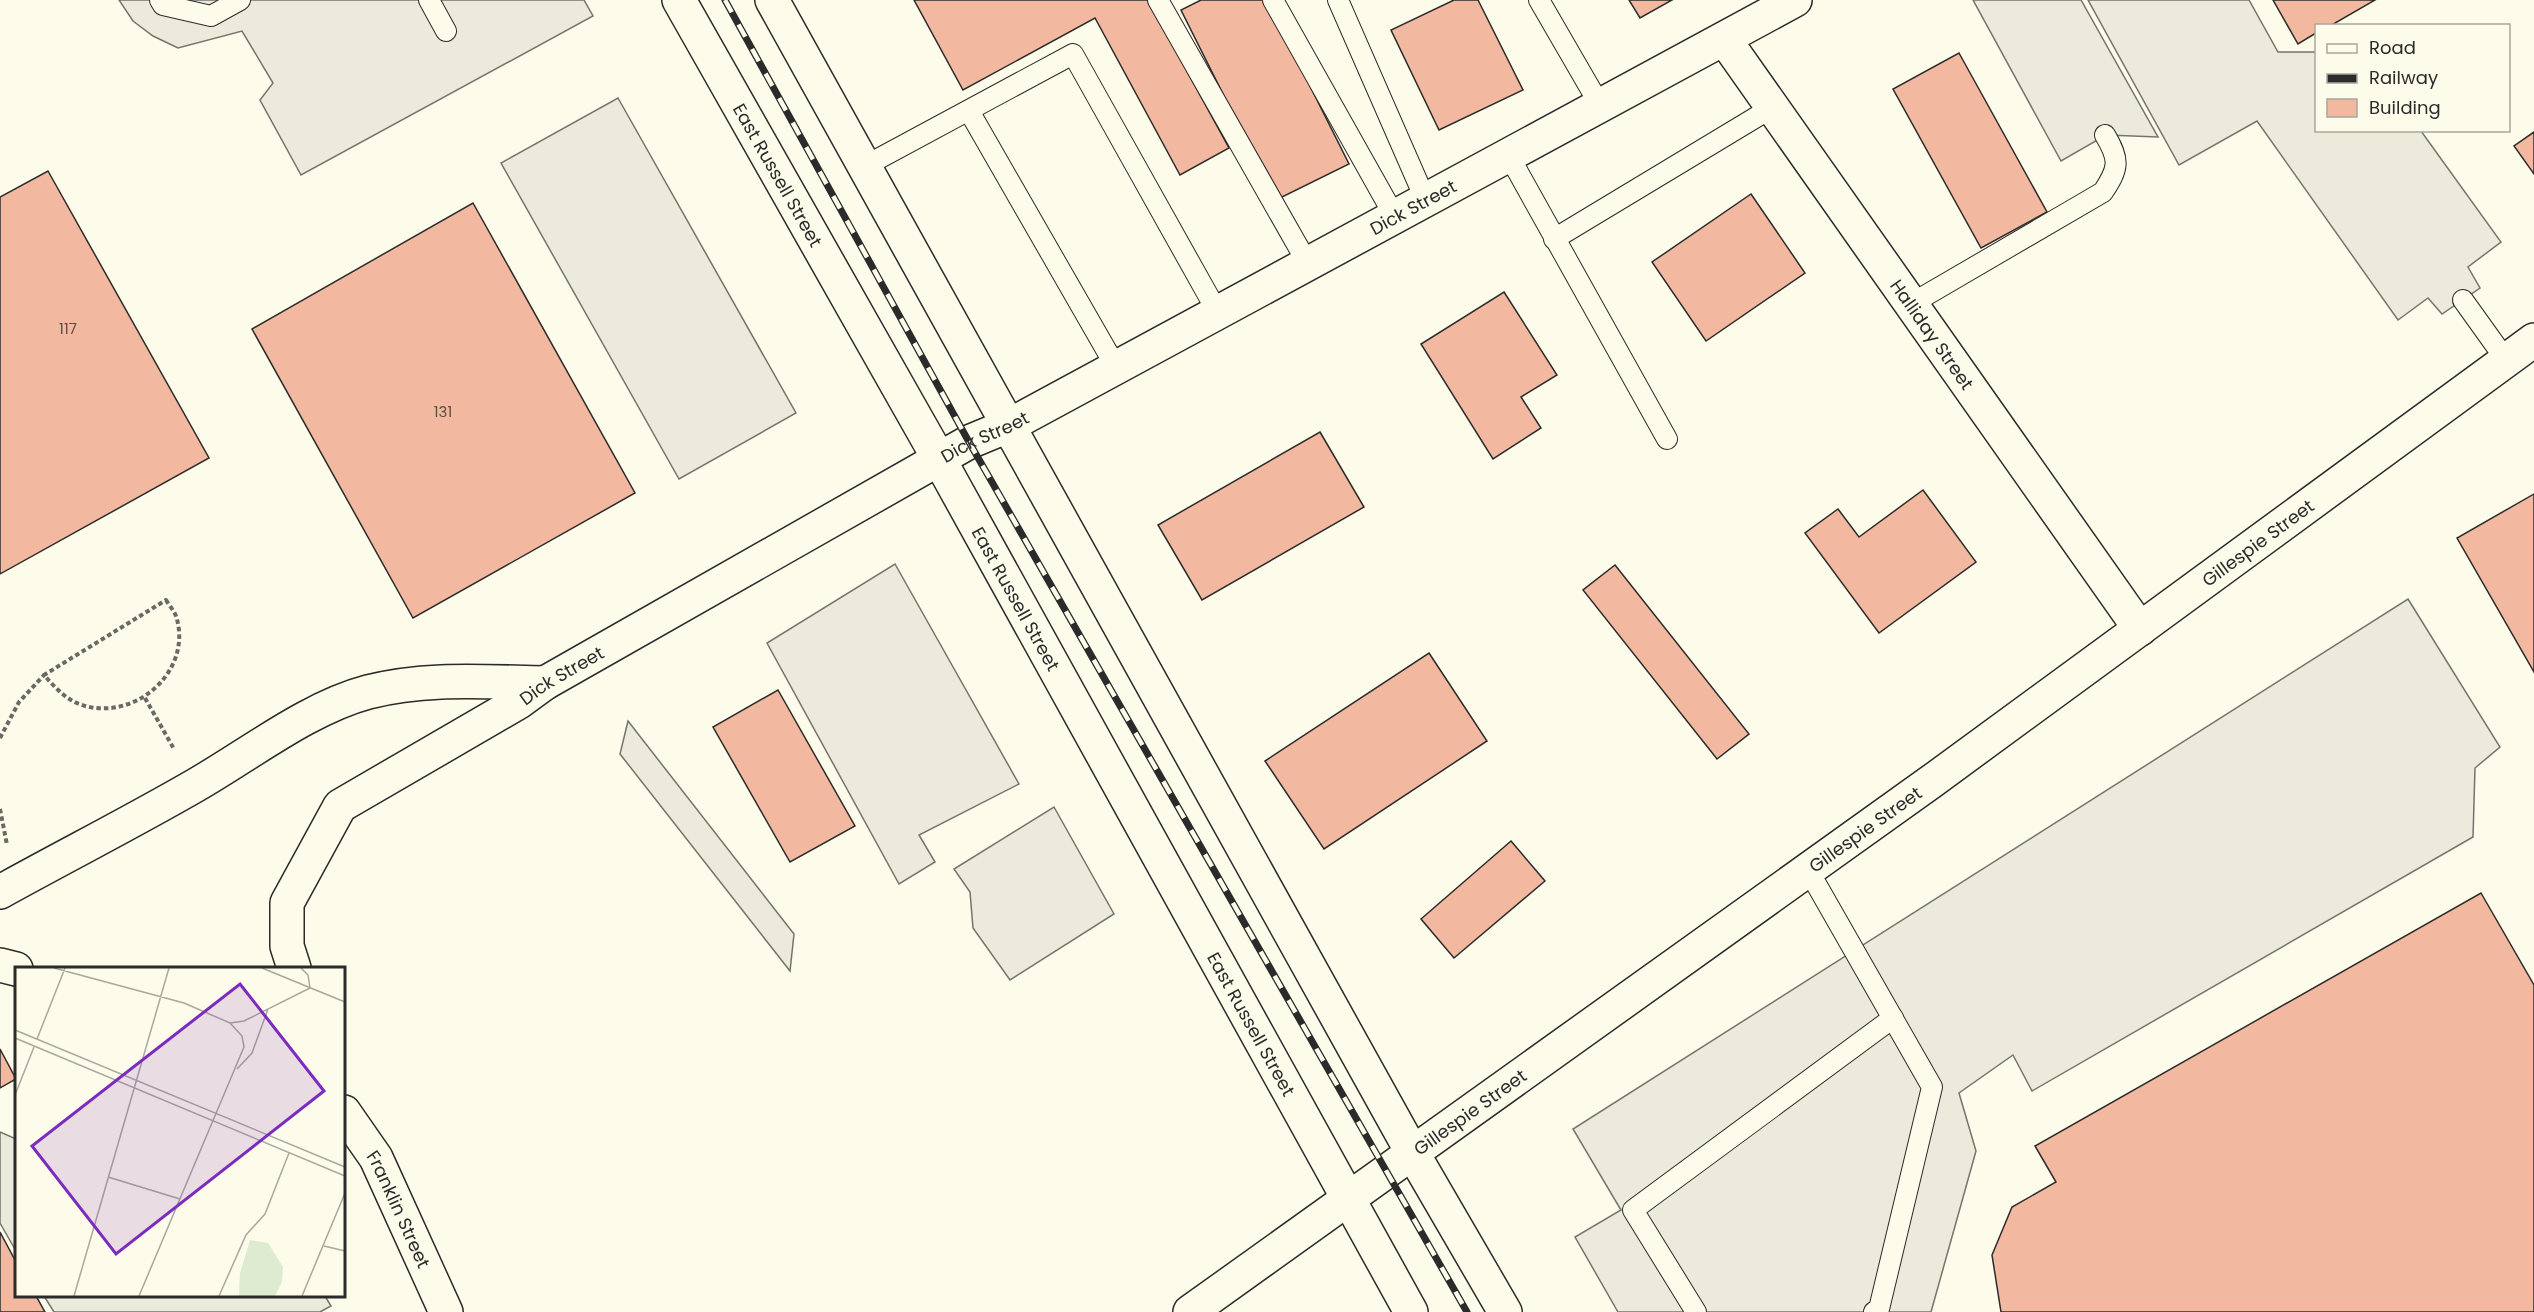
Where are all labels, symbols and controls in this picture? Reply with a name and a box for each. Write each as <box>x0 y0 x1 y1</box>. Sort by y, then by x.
legend <box>2315 24 2510 132</box>
text: Road <box>2369 35 2416 60</box>
text: Railway <box>2369 65 2438 90</box>
text: Building <box>2369 95 2441 120</box>
street label: East Russell Street <box>727 99 829 251</box>
street label: Dick Street <box>1365 173 1461 241</box>
street label: Halliday Street <box>1885 274 1980 395</box>
house number: 117 <box>59 318 77 339</box>
house number: 131 <box>434 401 452 422</box>
street label: Dick Street <box>936 405 1033 468</box>
street label: Gillespie Street <box>2196 493 2319 592</box>
street label: East Russell Street <box>966 522 1066 675</box>
street label: Dick Street <box>514 640 608 710</box>
street label: Gillespie Street <box>1804 780 1926 878</box>
street label: East Russell Street <box>1202 947 1301 1100</box>
inset map <box>15 967 345 1297</box>
street label: Gillespie Street <box>1408 1063 1531 1161</box>
street label: Franklin Street <box>362 1145 437 1272</box>

